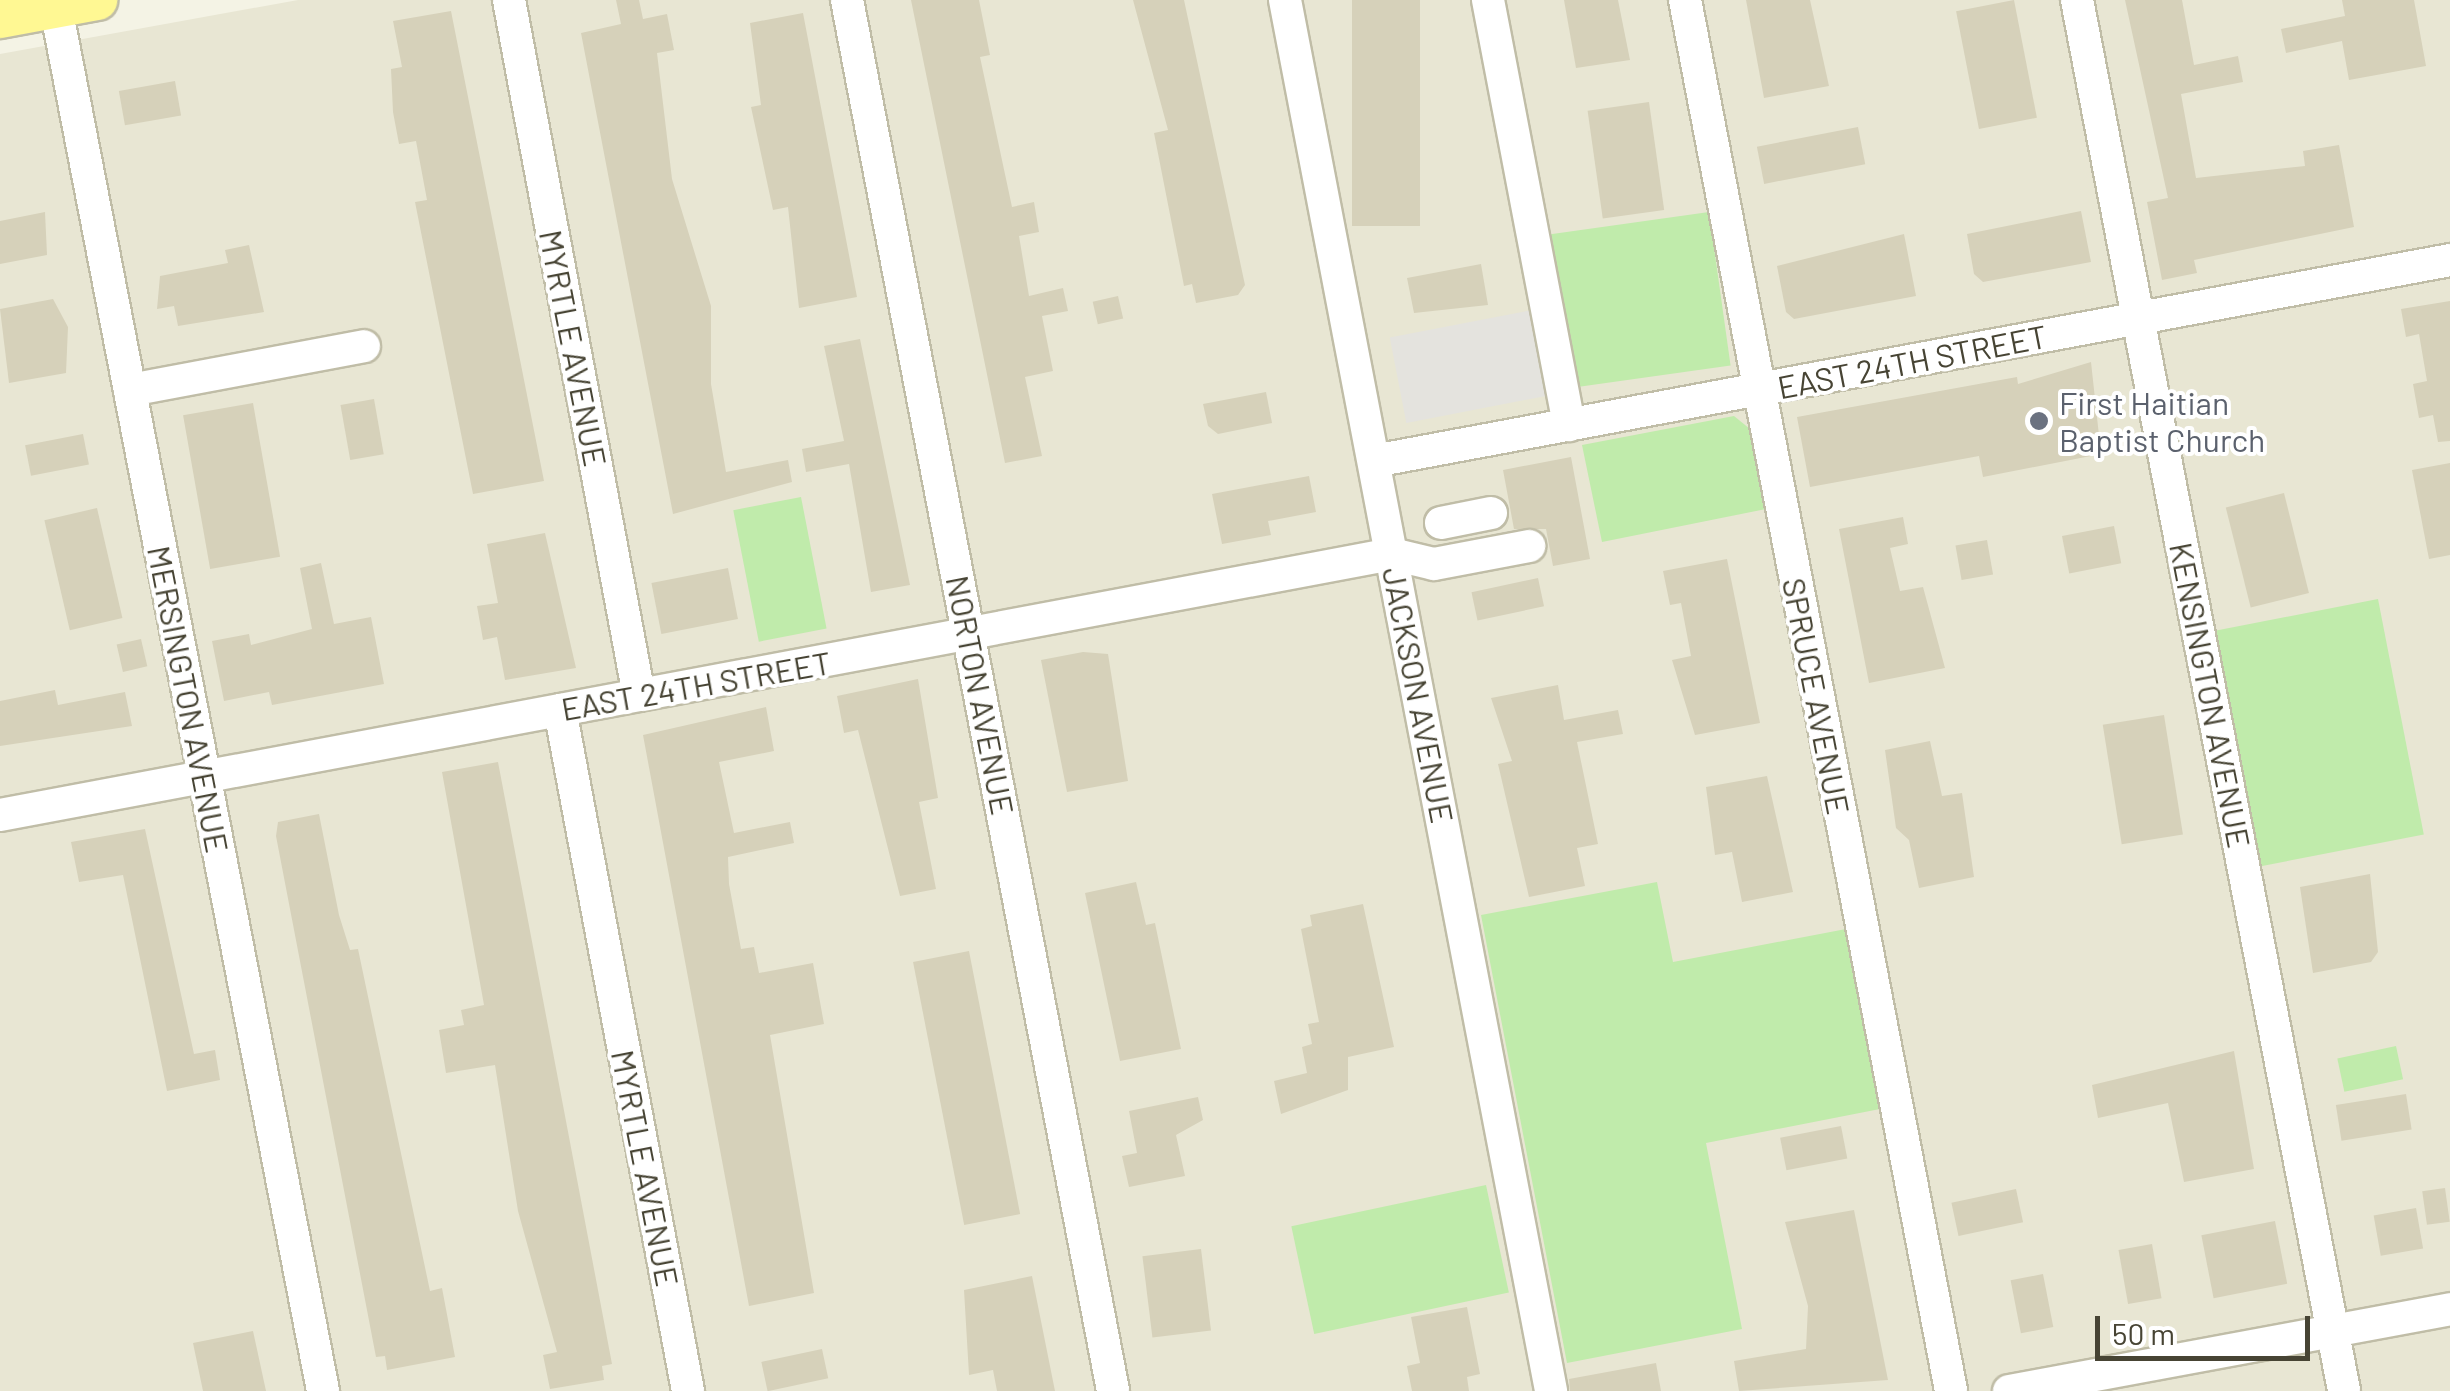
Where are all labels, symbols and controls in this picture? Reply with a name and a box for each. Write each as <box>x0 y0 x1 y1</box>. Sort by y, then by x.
street label: MYRTLE AVENUE <box>532 226 616 470</box>
street label: EAST 24TH STREET <box>1774 316 2050 406</box>
place label: First Haitian Baptist Church <box>2059 384 2265 459</box>
marker: First Haitian Baptist Church <box>2028 410 2050 432</box>
street label: KENSINGTON AVENUE <box>2163 539 2259 851</box>
street label: MERSINGTON AVENUE <box>140 542 238 856</box>
street label: JACKSON AVENUE <box>1375 564 1463 826</box>
street label: NORTON AVENUE <box>939 572 1023 818</box>
street label: SPRUCE AVENUE <box>1775 575 1859 817</box>
street label: EAST 24TH STREET <box>558 642 834 728</box>
street label: MYRTLE AVENUE <box>604 1046 688 1290</box>
scale bar <box>2100 1296 2315 1358</box>
text: 50 m <box>2112 1315 2175 1351</box>

